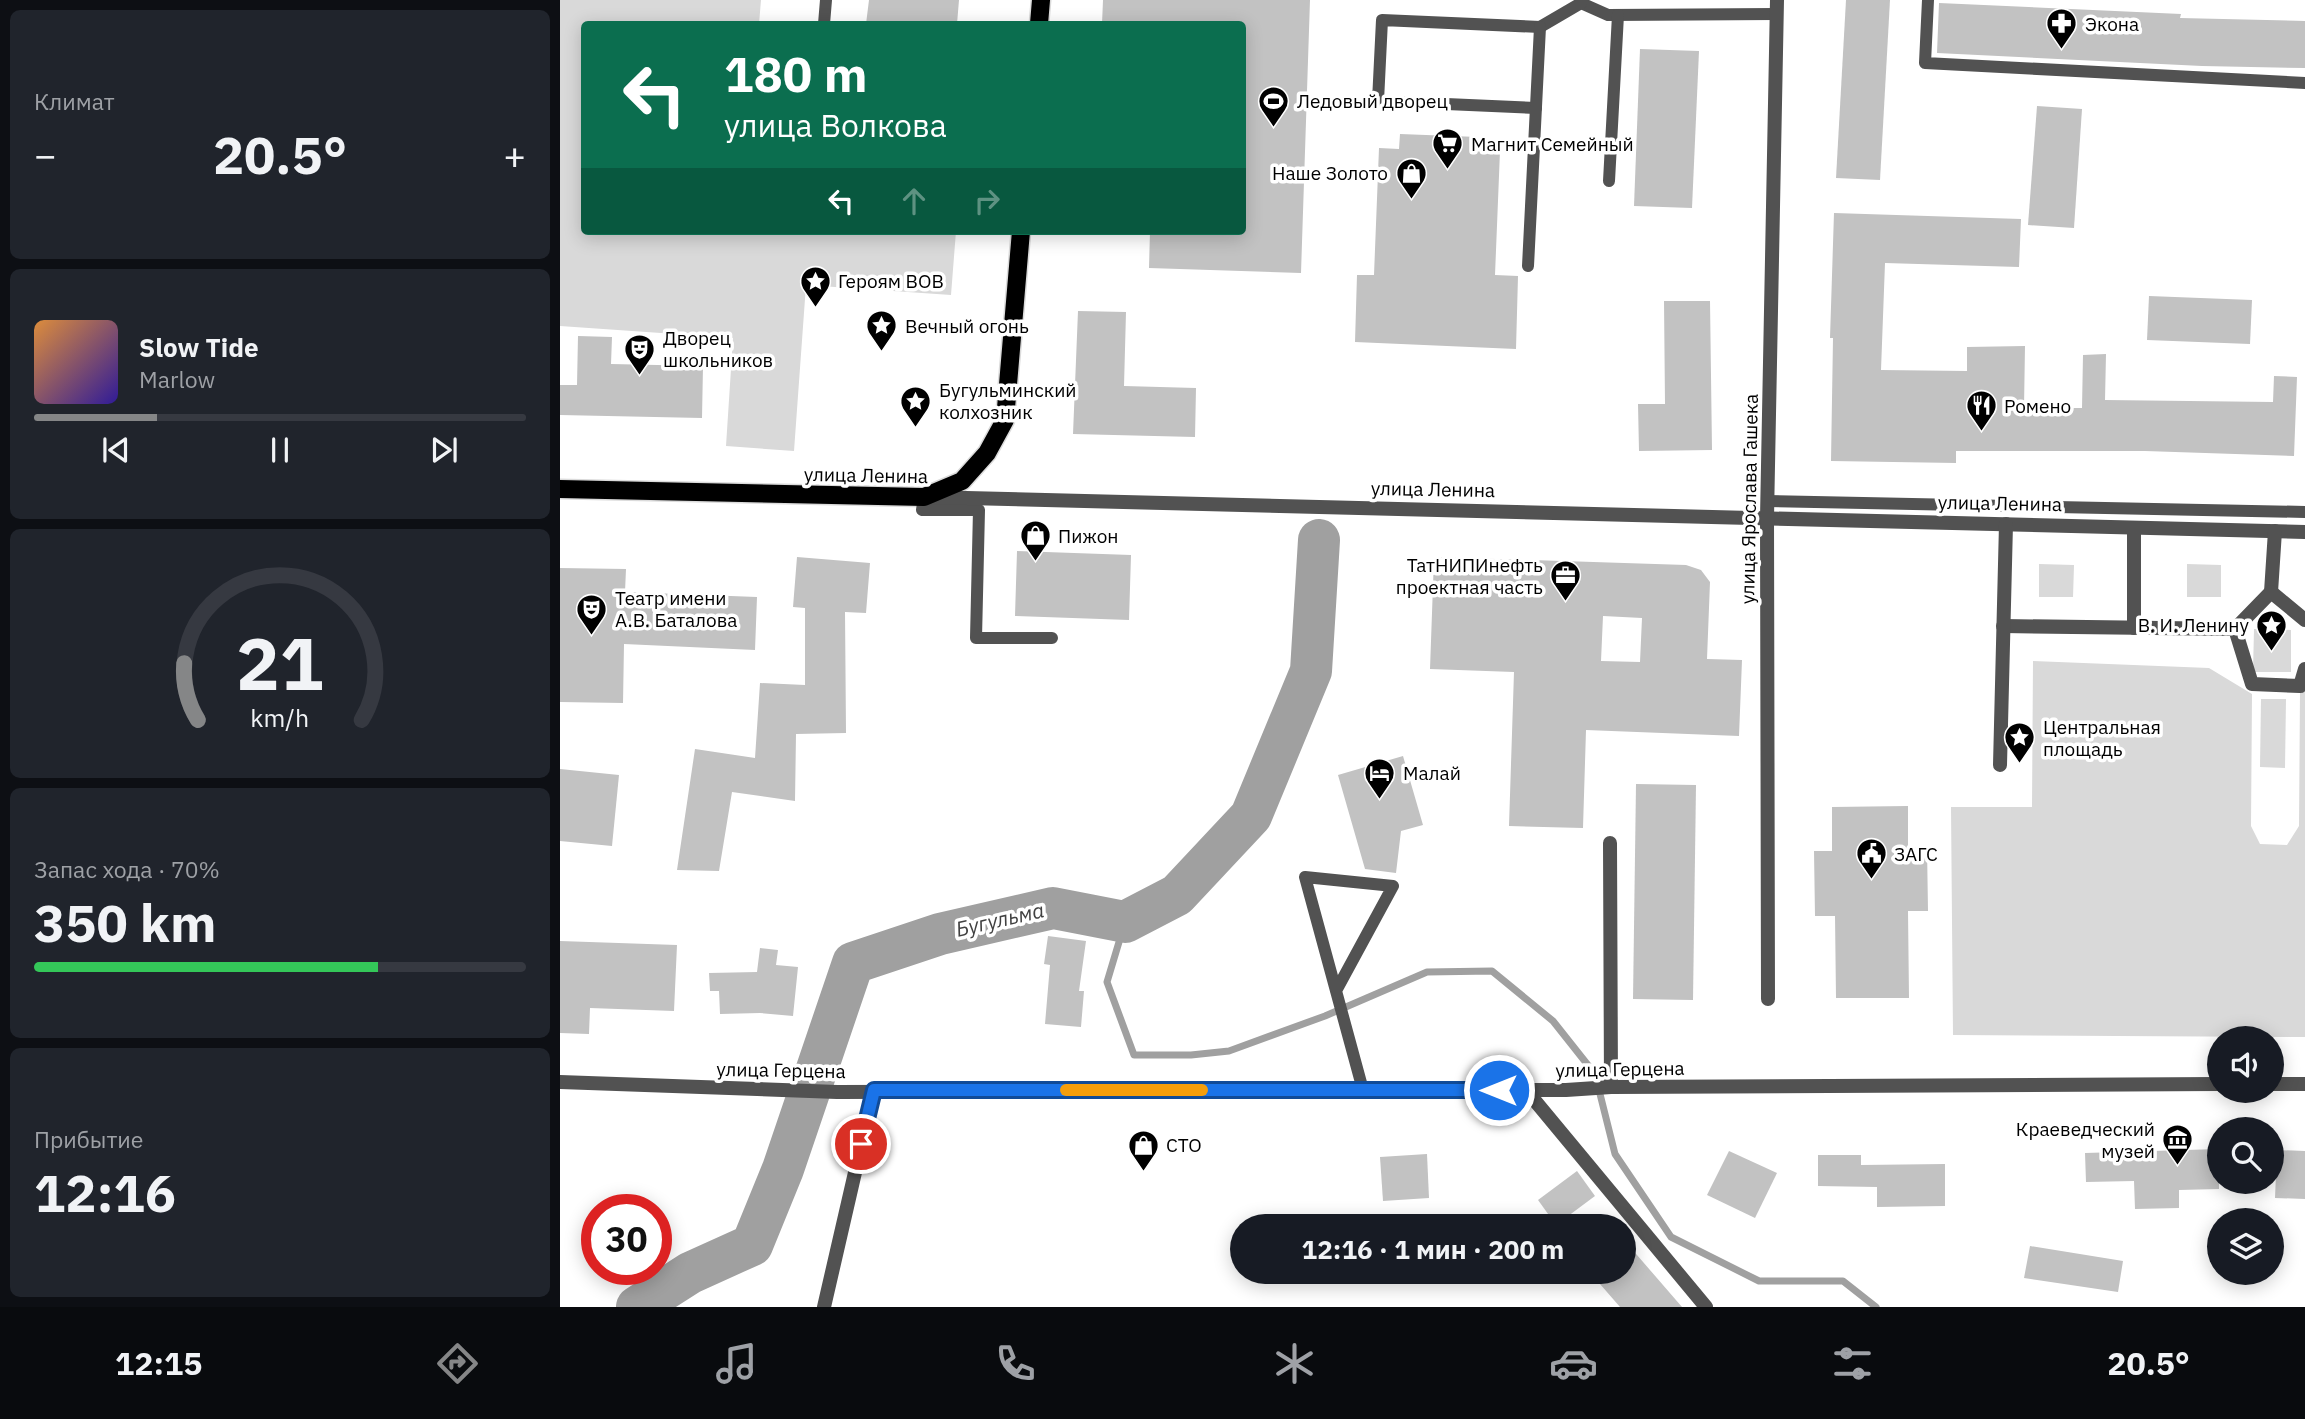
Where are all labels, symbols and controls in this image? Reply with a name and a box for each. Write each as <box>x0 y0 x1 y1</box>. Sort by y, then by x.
pharmacy icon: Экона <box>2045 7 2079 51</box>
place label: Экона <box>2085 12 2139 36</box>
text: 180 m <box>724 42 868 105</box>
icon: left <box>609 49 700 140</box>
sports icon: Ледовый дворец <box>1257 84 1291 128</box>
text: Климат <box>34 86 115 116</box>
place label: Ледовый дворец <box>1297 89 1448 113</box>
text: улица Волкова <box>724 104 947 146</box>
text: 20.5° <box>213 121 347 188</box>
supermarket icon: Магнит Семейный <box>1431 127 1465 171</box>
text: − <box>34 130 57 179</box>
text: + <box>503 130 526 179</box>
place label: Магнит Семейный <box>1471 132 1634 156</box>
shop icon: Наше Золото <box>1394 156 1428 200</box>
place label: Наше Золото <box>1272 161 1388 185</box>
icon: left <box>822 182 860 220</box>
icon: ahead <box>895 182 933 220</box>
icon: right <box>968 182 1006 220</box>
place icon: Героям ВОВ <box>798 264 832 308</box>
place label: Героям ВОВ <box>838 269 944 293</box>
place icon: Вечный огонь <box>865 309 899 353</box>
place label: Вечный огонь <box>905 314 1029 338</box>
place label: Дворец школьников <box>663 326 773 372</box>
text: Slow Tide <box>139 330 259 364</box>
theatre icon: Дворец школьников <box>623 332 657 376</box>
text: Marlow <box>139 364 215 394</box>
place label: Бугульминский колхозник <box>939 378 1077 424</box>
place icon: Бугульминский колхозник <box>899 384 933 428</box>
restaurant icon: Ромено <box>1964 389 1998 433</box>
street label: улица Ярослава Гашека <box>1735 394 1763 604</box>
place label: Ромено <box>2004 394 2071 418</box>
icon: previous <box>97 431 135 469</box>
icon: pause <box>261 431 299 469</box>
icon: next <box>425 431 463 469</box>
street label: улица Ленина <box>804 462 928 488</box>
street label: улица Ленина <box>1371 476 1495 502</box>
street label: улица Ленина <box>1938 490 2062 516</box>
shop icon: Пижон <box>1018 519 1052 563</box>
place label: Пижон <box>1058 524 1118 548</box>
place label: ТатНИПИнефть проектная часть <box>1396 553 1543 599</box>
office icon: ТатНИПИнефть проектная часть <box>1549 559 1583 603</box>
place label: Театр имени А.В. Баталова <box>615 586 737 632</box>
theatre icon: Театр имени А.В. Баталова <box>575 592 609 636</box>
place icon: В. И. Ленину <box>2255 608 2289 652</box>
place label: В. И. Ленину <box>2138 613 2250 637</box>
text: 21 <box>236 615 324 710</box>
text: km/h <box>251 700 309 733</box>
place label: Центральная площадь <box>2043 715 2161 761</box>
place icon: Центральная площадь <box>2003 721 2037 765</box>
hotel icon: Малай <box>1363 756 1397 800</box>
place label: Малай <box>1403 761 1461 785</box>
public building icon: ЗАГС <box>1854 837 1888 881</box>
place label: ЗАГС <box>1894 842 1938 866</box>
text: Запас хода · 70% <box>34 854 220 884</box>
text: 350 km <box>34 889 216 956</box>
water label: Бугульма <box>953 895 1047 943</box>
map controls <box>2207 1026 2284 1285</box>
button: sound <box>2207 1026 2284 1103</box>
position arrow <box>1462 1053 1536 1127</box>
street label: улица Герцена <box>1555 1056 1685 1082</box>
street label: улица Герцена <box>716 1057 846 1083</box>
pin <box>831 1114 891 1174</box>
place label: Краеведческий музей <box>2016 1117 2155 1163</box>
button: search <box>2207 1117 2284 1194</box>
museum icon: Краеведческий музей <box>2161 1123 2195 1167</box>
text: Прибытие <box>34 1124 143 1154</box>
icon: arrive <box>842 1125 880 1163</box>
shop icon: СТО <box>1126 1128 1160 1172</box>
place label: СТО <box>1166 1133 1202 1157</box>
text: 12:16 <box>34 1159 176 1226</box>
speed limit sign: 30 <box>581 1194 672 1285</box>
button: layers <box>2207 1208 2284 1285</box>
text: 12:16 · 1 мин · 200 m <box>1302 1232 1564 1266</box>
icon: directions <box>433 1339 482 1388</box>
icon: music <box>712 1339 761 1388</box>
icon: phone <box>991 1339 1040 1388</box>
icon: climate <box>1270 1339 1319 1388</box>
icon: car <box>1549 1339 1598 1388</box>
icon: filters <box>1828 1339 1877 1388</box>
text: 12:15 <box>115 1342 202 1384</box>
text: 20.5° <box>2107 1342 2190 1384</box>

